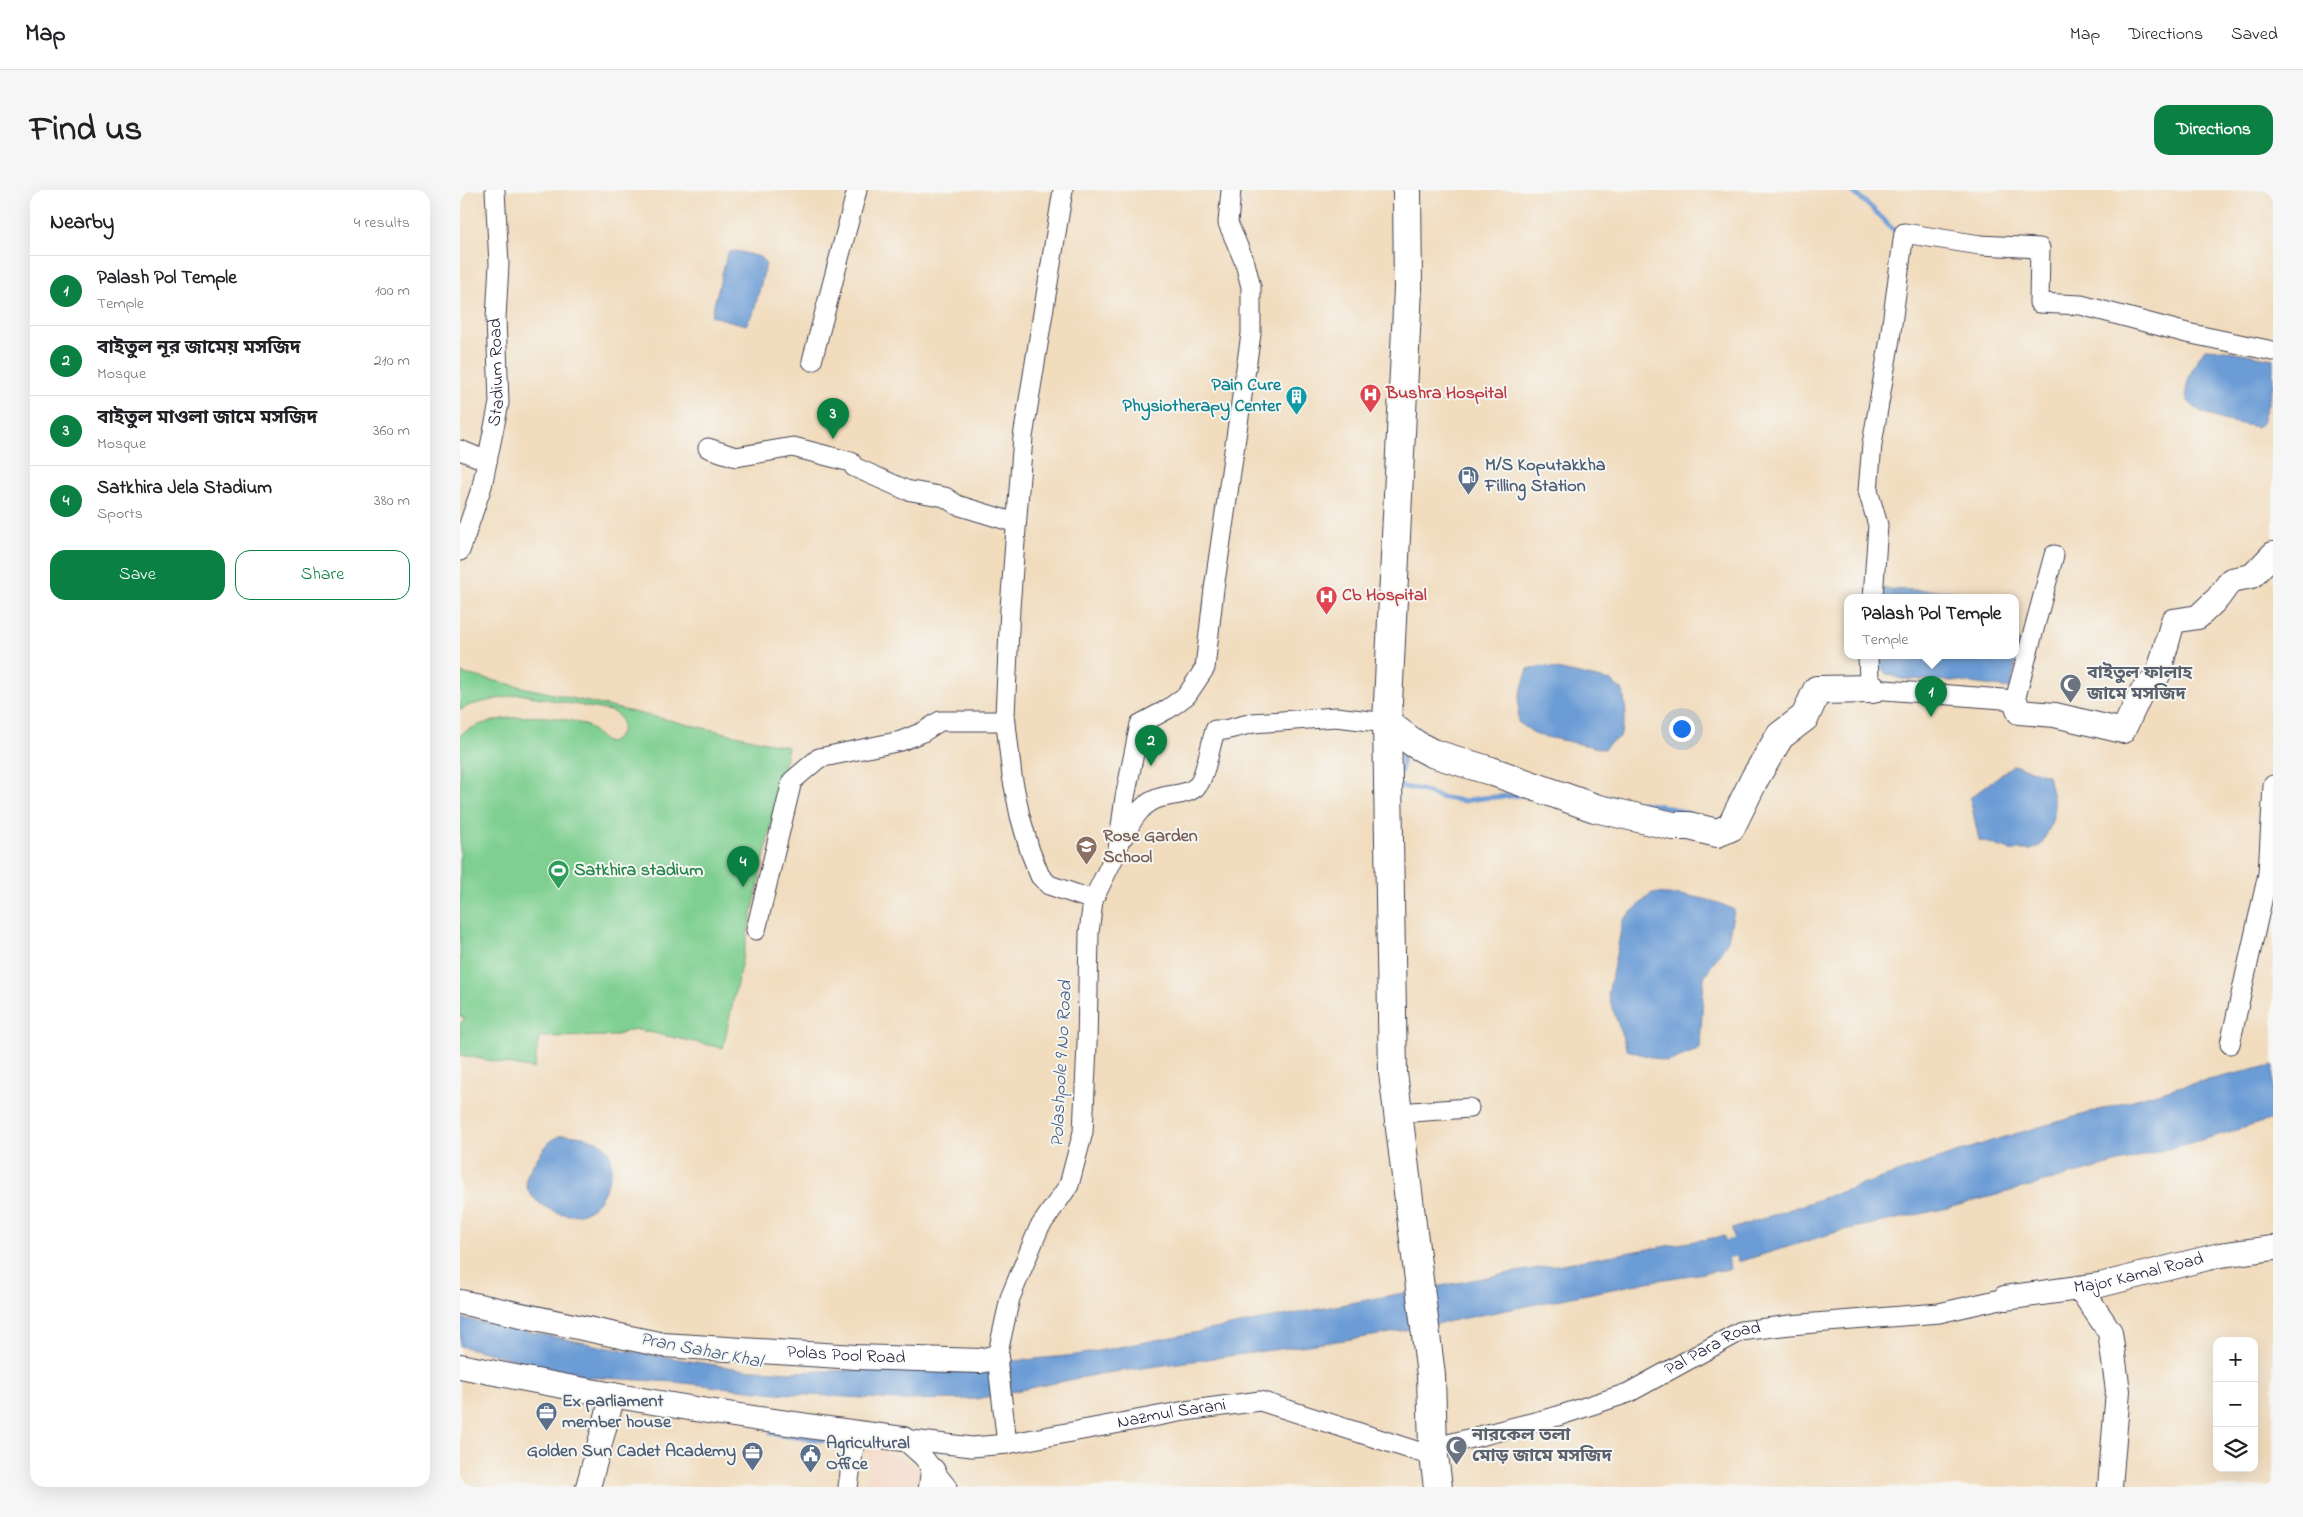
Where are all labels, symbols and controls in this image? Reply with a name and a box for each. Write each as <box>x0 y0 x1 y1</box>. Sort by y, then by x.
text: Map <box>25 17 66 52</box>
text: Map <box>2070 22 2100 48</box>
text: Directions <box>2128 22 2203 48</box>
text: Saved <box>2231 22 2278 48</box>
text: Find us <box>30 105 142 156</box>
button: Directions <box>2154 105 2273 155</box>
text: Nearby <box>50 208 114 238</box>
text: 4 results <box>354 211 410 235</box>
text: Palash Pol Temple <box>97 265 237 292</box>
text: 1 <box>63 279 69 303</box>
text: 100 m <box>375 279 410 303</box>
text: Temple <box>97 292 144 316</box>
street label: Stadium Road <box>482 318 512 429</box>
text: বাইতুল নূর জামেয় মসজিদ <box>97 335 301 362</box>
text: 2 <box>62 349 70 373</box>
text: 210 m <box>374 349 410 373</box>
text: Mosque <box>97 362 146 386</box>
place label: Pain Cure Physiotherapy Center <box>1123 373 1282 421</box>
place label: Bushra Hospital <box>1385 381 1507 407</box>
hospital icon: Bushra Hospital <box>1358 382 1382 413</box>
building icon: Pain Cure Physiotherapy Center <box>1285 384 1309 415</box>
pin: 3 <box>817 398 849 439</box>
text: বাইতুল মাওলা জামে মসজিদ <box>97 405 317 432</box>
text: 3 <box>63 419 69 443</box>
text: 360 m <box>373 419 410 443</box>
text: Mosque <box>97 432 146 456</box>
place label: M/S Koputakkha Filling Station <box>1484 453 1606 501</box>
fuel station icon: M/S Koputakkha Filling Station <box>1457 464 1481 495</box>
text: Satkhira Jela Stadium <box>97 475 272 502</box>
text: 4 <box>63 489 69 513</box>
text: 380 m <box>374 489 410 513</box>
text: Sports <box>97 502 143 526</box>
button: Save <box>50 550 225 600</box>
button: Share <box>235 550 410 600</box>
place label: Cb Hospital <box>1342 583 1427 609</box>
hospital icon: Cb Hospital <box>1314 584 1338 615</box>
popup <box>1844 594 2019 659</box>
text: Palash Pol Temple <box>1862 601 2001 628</box>
text: Temple <box>1862 628 1908 652</box>
place label: বাইতুল ফালাহ জামে মসজিদ <box>2086 661 2193 708</box>
mosque icon: বাইতুল ফালাহ জামে মসজিদ <box>2059 672 2083 703</box>
pin: 1 <box>1915 676 1947 717</box>
your location <box>1669 716 1695 742</box>
pin: 2 <box>1135 725 1167 766</box>
place label: Rose Garden School <box>1103 824 1198 871</box>
school or university icon: Rose Garden School <box>1075 835 1099 866</box>
pin: 4 <box>727 846 759 887</box>
place label: Satkhira stadium <box>574 858 703 884</box>
sports icon: Satkhira stadium <box>546 859 570 890</box>
water label: Polashpole 9 No Road <box>1044 979 1080 1148</box>
street label: Major Kamal Road <box>2072 1247 2206 1301</box>
street label: Pal Para Road <box>1660 1316 1762 1383</box>
water label: Pran Sahar Khal <box>637 1326 767 1377</box>
map controls <box>2213 1337 2258 1472</box>
button: + <box>2213 1337 2258 1382</box>
street label: Polas Pool Road <box>786 1340 906 1372</box>
button: − <box>2213 1382 2258 1427</box>
place label: Ex parliament member house <box>562 1389 672 1436</box>
street label: Nazmul Sarani <box>1115 1393 1228 1436</box>
office icon: Ex parliament member house <box>534 1400 558 1431</box>
place label: নারকেল তলা মোড় জামে মসজিদ <box>1471 1423 1612 1470</box>
button: layers <box>2213 1427 2258 1472</box>
place label: Agricultural Office <box>826 1431 910 1478</box>
mosque icon: নারকেল তলা মোড় জামে মসজিদ <box>1444 1434 1468 1465</box>
place label: Golden Sun Cadet Academy <box>527 1439 736 1466</box>
office icon: Golden Sun Cadet Academy <box>740 1440 764 1471</box>
public building icon: Agricultural Office <box>798 1442 822 1473</box>

